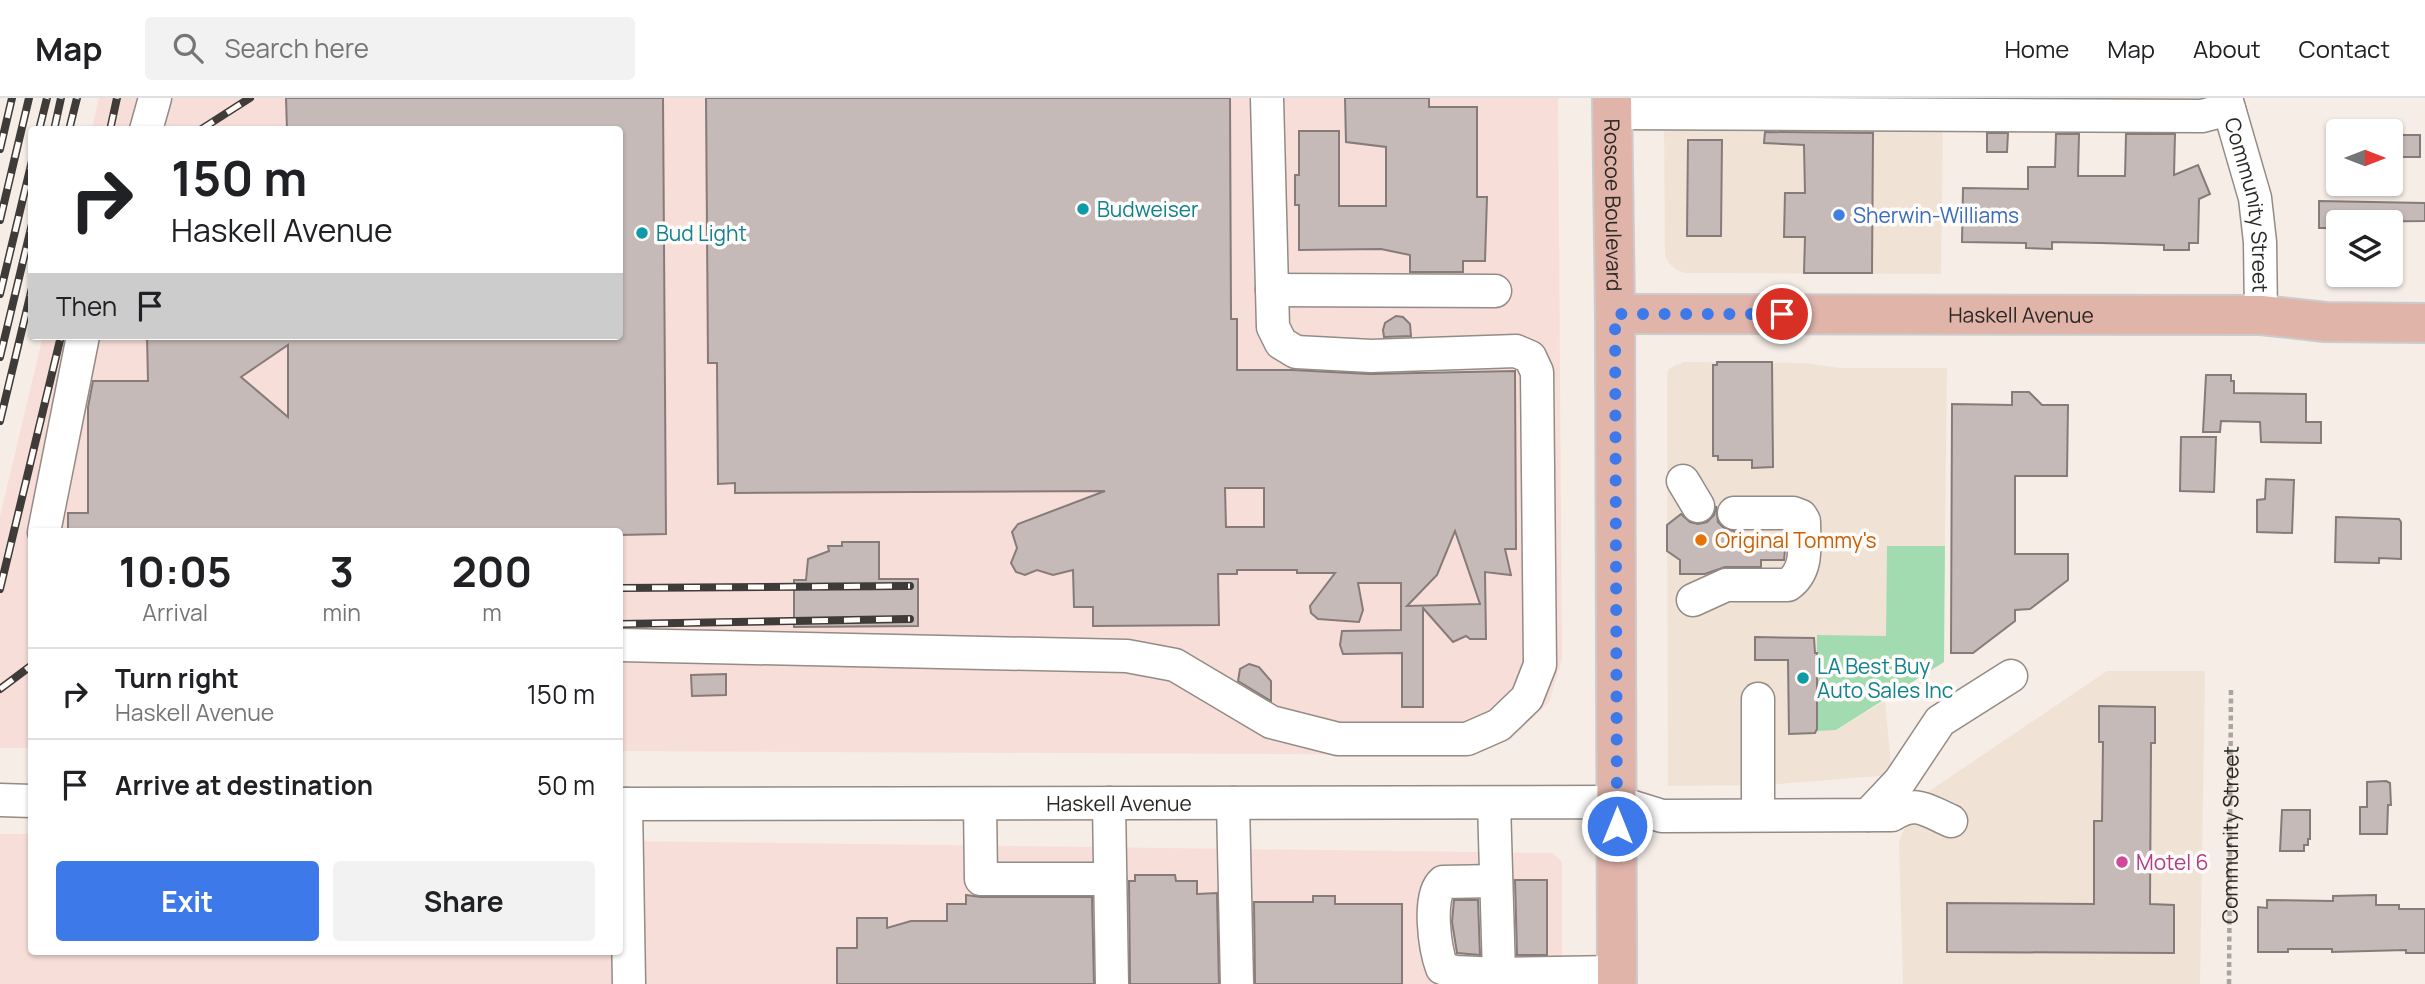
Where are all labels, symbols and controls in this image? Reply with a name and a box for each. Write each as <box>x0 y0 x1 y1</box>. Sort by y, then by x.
search box <box>145 17 635 80</box>
text: Map <box>35 26 103 71</box>
icon: search <box>169 29 207 67</box>
text: Search here <box>225 30 369 66</box>
text: Home <box>2004 32 2069 65</box>
text: Map <box>2107 32 2155 65</box>
text: About <box>2193 32 2261 65</box>
text: Contact <box>2299 32 2390 65</box>
street label: Community Street <box>2218 114 2275 293</box>
street label: Roscoe Boulevard <box>1598 118 1629 292</box>
north arrow <box>2326 119 2403 196</box>
map controls <box>2326 119 2403 287</box>
text: 150 m <box>171 144 307 211</box>
icon: right <box>56 154 147 245</box>
place label: Budweiser <box>1097 195 1199 223</box>
marker: Budweiser <box>1075 201 1091 217</box>
place label: Sherwin-Williams <box>1853 201 2019 229</box>
marker: Sherwin-Williams <box>1831 207 1847 223</box>
text: Haskell Avenue <box>171 208 393 252</box>
button: layers <box>2326 210 2403 287</box>
place label: Bud Light <box>656 219 747 247</box>
marker: Bud Light <box>634 225 650 241</box>
pin <box>1752 284 1812 344</box>
icon: arrive <box>131 287 169 325</box>
text: Then <box>56 288 117 324</box>
icon: arrive <box>1763 295 1801 333</box>
street label: Haskell Avenue <box>1948 301 2094 329</box>
place label: Original Tommy's <box>1715 526 1877 554</box>
marker: Original Tommy's <box>1693 532 1709 548</box>
text: 10:05 <box>119 542 232 600</box>
text: 3 <box>329 542 354 600</box>
text: 200 <box>452 542 532 600</box>
text: Arrival <box>142 596 208 628</box>
text: min <box>322 596 361 628</box>
text: m <box>482 596 502 628</box>
place label: LA Best Buy Auto Sales Inc <box>1817 652 1953 704</box>
text: Turn right <box>115 660 239 696</box>
marker: LA Best Buy Auto Sales Inc <box>1795 670 1811 686</box>
icon: right <box>56 675 94 713</box>
text: 150 m <box>527 676 595 712</box>
text: Haskell Avenue <box>115 696 274 728</box>
street label: Community Street <box>2215 746 2245 924</box>
icon: arrive <box>56 766 94 804</box>
text: Arrive at destination <box>115 767 373 803</box>
text: 50 m <box>537 767 595 803</box>
street label: Haskell Avenue <box>1046 789 1192 817</box>
position arrow <box>1580 789 1654 863</box>
place label: Motel 6 <box>2136 848 2208 876</box>
marker: Motel 6 <box>2114 854 2130 870</box>
button: Exit <box>56 861 319 941</box>
button: Share <box>333 861 595 941</box>

